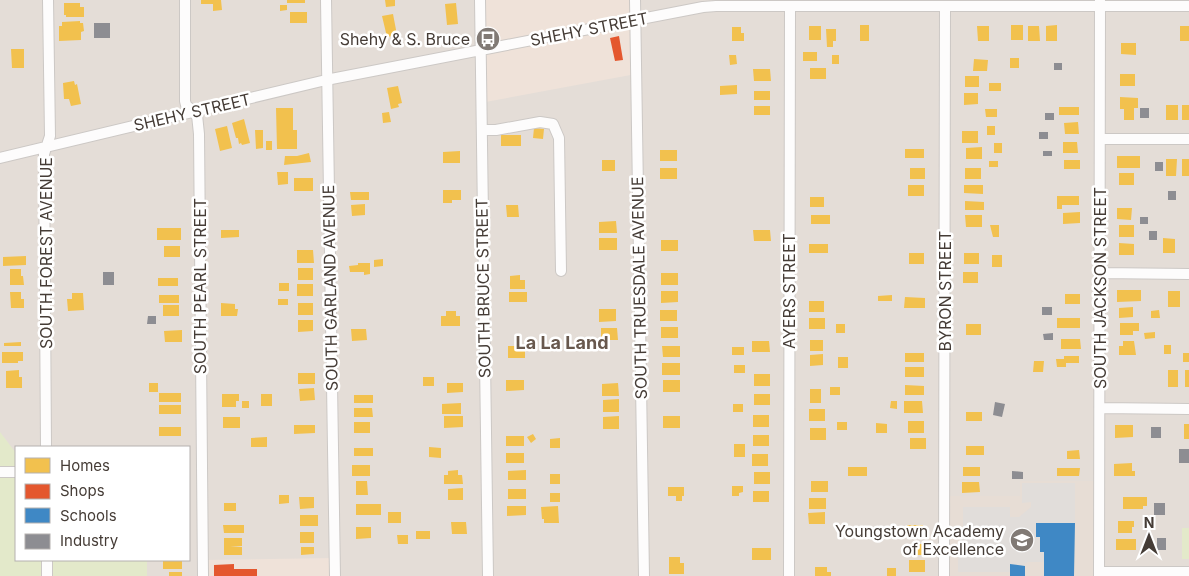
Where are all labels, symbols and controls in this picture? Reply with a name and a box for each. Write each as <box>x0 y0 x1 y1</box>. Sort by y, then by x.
street label: SHEHY STREET <box>528 8 650 50</box>
bus stop icon: Shehy & S. Bruce <box>475 26 501 52</box>
place label: Shehy & S. Bruce <box>340 29 470 49</box>
street label: SHEHY STREET <box>132 89 252 135</box>
street label: SOUTH FOREST AVENUE <box>36 157 56 349</box>
street label: SOUTH TRUESDALE AVENUE <box>627 176 651 400</box>
street label: SOUTH GARLAND AVENUE <box>318 185 342 391</box>
street label: SOUTH JACKSON STREET <box>1090 187 1110 389</box>
street label: SOUTH PEARL STREET <box>190 198 210 374</box>
street label: SOUTH BRUCE STREET <box>471 198 495 378</box>
street label: BYRON STREET <box>935 231 955 351</box>
street label: AYERS STREET <box>779 233 799 349</box>
district label: La La Land <box>516 332 608 353</box>
legend <box>15 446 190 561</box>
text: Homes <box>60 456 110 475</box>
text: Shops <box>60 481 105 500</box>
text: Schools <box>60 506 117 525</box>
north arrow <box>1124 511 1174 561</box>
text: N <box>1144 514 1154 531</box>
place label: Youngstown Academy of Excellence <box>835 521 1004 559</box>
school or university icon: Youngstown Academy of Excellence <box>1009 527 1035 553</box>
text: Industry <box>60 531 119 550</box>

